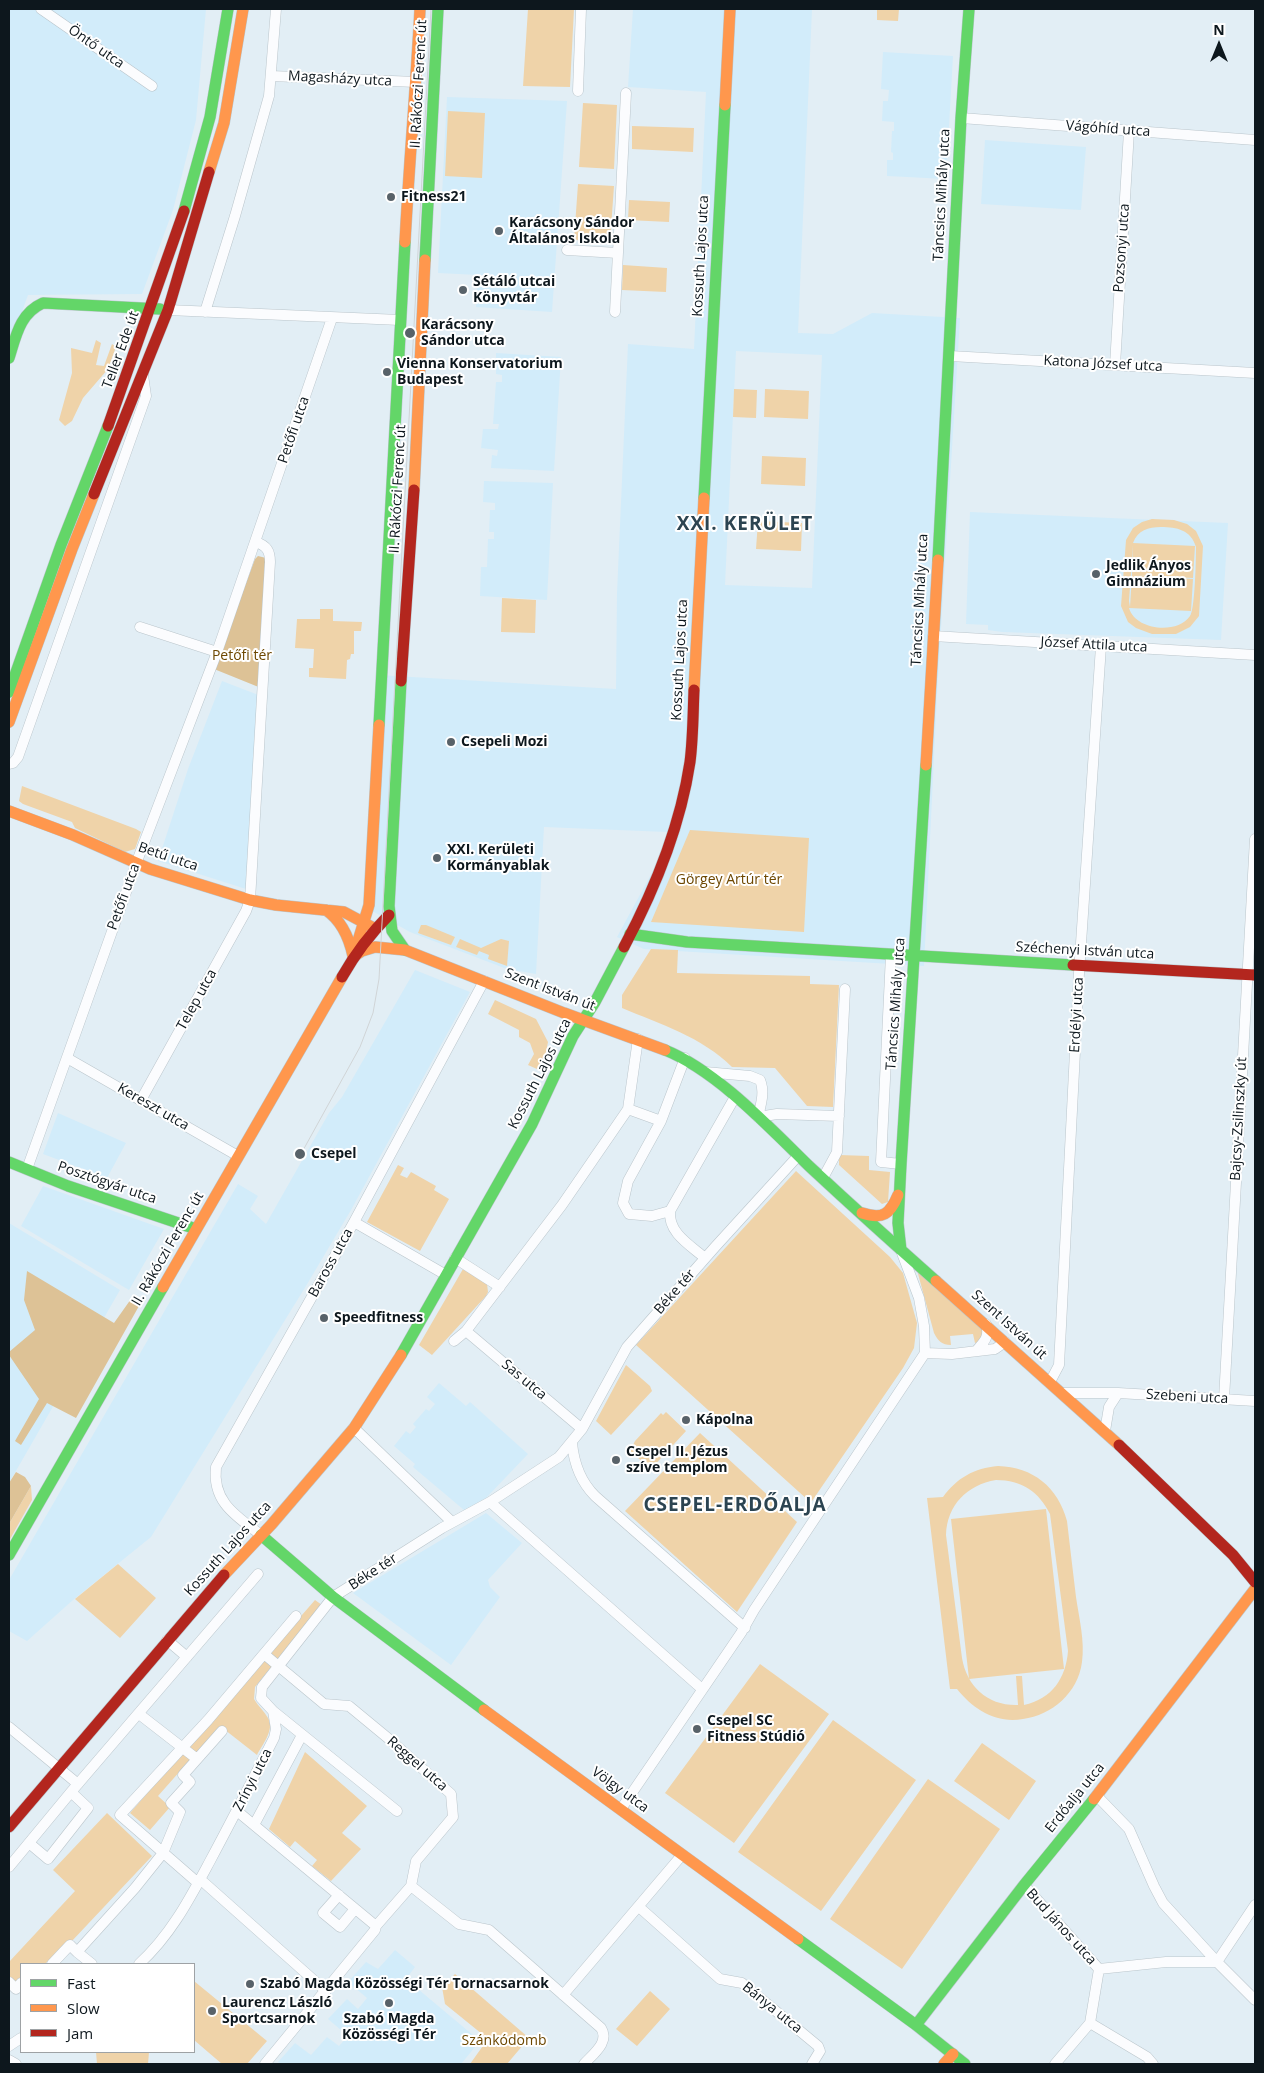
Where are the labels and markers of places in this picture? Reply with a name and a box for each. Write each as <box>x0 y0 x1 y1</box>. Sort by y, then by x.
place label: Fitness21 <box>401 189 466 205</box>
marker: Fitness21 <box>385 191 397 203</box>
place label: Karácsony Sándor Általános Iskola <box>509 215 634 248</box>
marker: Karácsony Sándor Általános Iskola <box>493 225 505 237</box>
place label: Sétáló utcai Könyvtár <box>473 274 555 306</box>
marker: Sétáló utcai Könyvtár <box>457 284 469 296</box>
place label: Karácsony Sándor utca <box>421 317 505 350</box>
marker: Karácsony Sándor utca <box>403 326 417 340</box>
place label: Vienna Konservatorium Budapest <box>397 356 563 388</box>
marker: Vienna Konservatorium Budapest <box>381 366 393 378</box>
place label: Jedlik Ányos Gimnázium <box>1106 558 1191 590</box>
marker: Jedlik Ányos Gimnázium <box>1090 568 1102 580</box>
place label: Csepeli Mozi <box>461 734 547 750</box>
marker: Csepeli Mozi <box>445 736 457 748</box>
place label: XXI. Kerületi Kormányablak <box>447 842 549 874</box>
marker: XXI. Kerületi Kormányablak <box>431 852 443 864</box>
place label: Csepel <box>311 1146 357 1162</box>
marker: Csepel <box>293 1147 307 1161</box>
place label: Speedfitness <box>334 1310 423 1326</box>
marker: Speedfitness <box>318 1312 330 1324</box>
place label: Kápolna <box>696 1412 753 1428</box>
marker: Kápolna <box>680 1414 692 1426</box>
place label: Csepel II. Jézus szíve templom <box>626 1444 728 1476</box>
marker: Csepel II. Jézus szíve templom <box>610 1454 622 1466</box>
place label: Csepel SC Fitness Stúdió <box>707 1713 805 1745</box>
marker: Csepel SC Fitness Stúdió <box>691 1723 703 1735</box>
place label: Szabó Magda Közösségi Tér Tornacsarnok <box>260 1976 549 1992</box>
marker: Szabó Magda Közösségi Tér Tornacsarnok <box>244 1978 256 1990</box>
place label: Laurencz László Sportcsarnok <box>222 1995 332 2028</box>
marker: Szabó Magda Közösségi Tér <box>383 1997 395 2009</box>
marker: Laurencz László Sportcsarnok <box>206 2005 218 2017</box>
place label: Szabó Magda Közösségi Tér <box>342 2011 436 2044</box>

